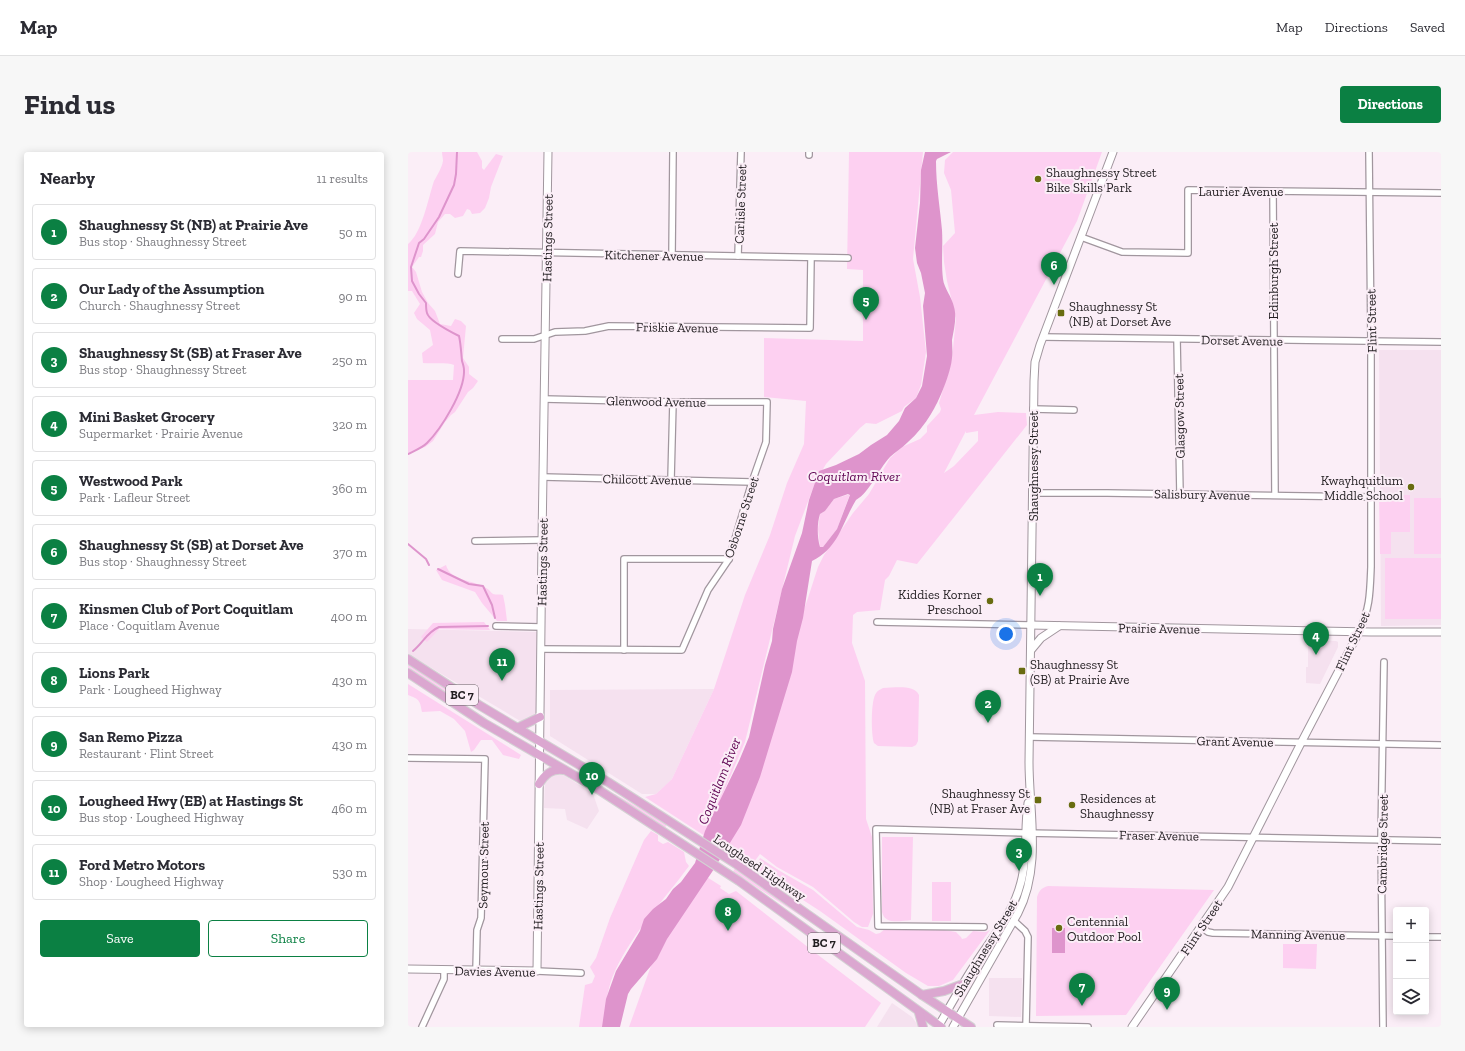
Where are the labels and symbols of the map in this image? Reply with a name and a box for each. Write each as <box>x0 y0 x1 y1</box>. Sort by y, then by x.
street label: Carlisle Street <box>732 164 749 244</box>
place label: Shaughnessy Street Bike Skills Park <box>1046 165 1157 195</box>
marker: Shaughnessy Street Bike Skills Park <box>1033 174 1043 184</box>
street label: Laurier Avenue <box>1199 184 1283 199</box>
street label: Hastings Street <box>539 194 556 282</box>
street label: Edinburgh Street <box>1266 222 1281 320</box>
street label: Kitchener Avenue <box>604 247 703 264</box>
pin: 6 <box>1041 252 1067 285</box>
pin: 5 <box>853 287 879 320</box>
street label: Flint Street <box>1363 289 1380 353</box>
place label: Shaughnessy St (NB) at Dorset Ave <box>1069 299 1171 329</box>
marker: Shaughnessy St (NB) at Dorset Ave <box>1056 308 1066 318</box>
street label: Friskie Avenue <box>636 319 718 336</box>
street label: Dorset Avenue <box>1201 332 1283 349</box>
street label: Glasgow Street <box>1171 373 1188 459</box>
street label: Glenwood Avenue <box>606 393 706 410</box>
street label: Shaughnessy Street <box>1026 410 1041 521</box>
water label: Coquitlam River <box>808 468 900 485</box>
street label: Chilcott Avenue <box>602 471 692 488</box>
place label: Kwayhquitlum Middle School <box>1321 473 1404 503</box>
street label: Osborne Street <box>721 474 762 560</box>
marker: Kwayhquitlum Middle School <box>1406 482 1416 492</box>
street label: Salisbury Avenue <box>1154 486 1250 503</box>
street label: Hastings Street <box>534 518 551 606</box>
pin: 1 <box>1027 563 1053 596</box>
place label: Kiddies Korner Preschool <box>898 587 983 617</box>
marker: Kiddies Korner Preschool <box>985 596 995 606</box>
street label: Flint Street <box>1332 609 1373 673</box>
street label: Prairie Avenue <box>1118 620 1200 637</box>
pin: 4 <box>1303 622 1329 655</box>
your location <box>996 624 1016 644</box>
pin: 11 <box>489 648 515 681</box>
place label: Shaughnessy St (SB) at Prairie Ave <box>1030 657 1129 687</box>
marker: Shaughnessy St (SB) at Prairie Ave <box>1017 666 1027 676</box>
road number: BC 7 <box>446 685 478 705</box>
pin: 2 <box>975 690 1001 723</box>
street label: Grant Avenue <box>1196 733 1273 750</box>
water label: Coquitlam River <box>694 735 745 827</box>
pin: 10 <box>579 762 605 795</box>
place label: Shaughnessy St (NB) at Fraser Ave <box>930 786 1030 816</box>
place label: Residences at Shaughnessy <box>1080 791 1156 821</box>
street label: Cambridge Street <box>1374 794 1391 894</box>
marker: Shaughnessy St (NB) at Fraser Ave <box>1033 795 1043 805</box>
marker: Residences at Shaughnessy <box>1067 800 1077 810</box>
street label: Seymour Street <box>475 821 492 909</box>
street label: Fraser Avenue <box>1119 827 1199 844</box>
street label: Lougheed Highway <box>711 831 809 904</box>
pin: 3 <box>1006 838 1032 871</box>
street label: Hastings Street <box>530 842 547 930</box>
street label: Flint Street <box>1177 896 1226 958</box>
street label: Shaughnessy Street <box>950 897 1020 1000</box>
pin: 8 <box>715 898 741 931</box>
place label: Centennial Outdoor Pool <box>1067 914 1142 944</box>
marker: Centennial Outdoor Pool <box>1054 923 1064 933</box>
street label: Manning Avenue <box>1251 926 1345 943</box>
road number: BC 7 <box>808 933 840 953</box>
street label: Davies Avenue <box>454 963 536 980</box>
pin: 7 <box>1069 973 1095 1006</box>
pin: 9 <box>1154 977 1180 1010</box>

